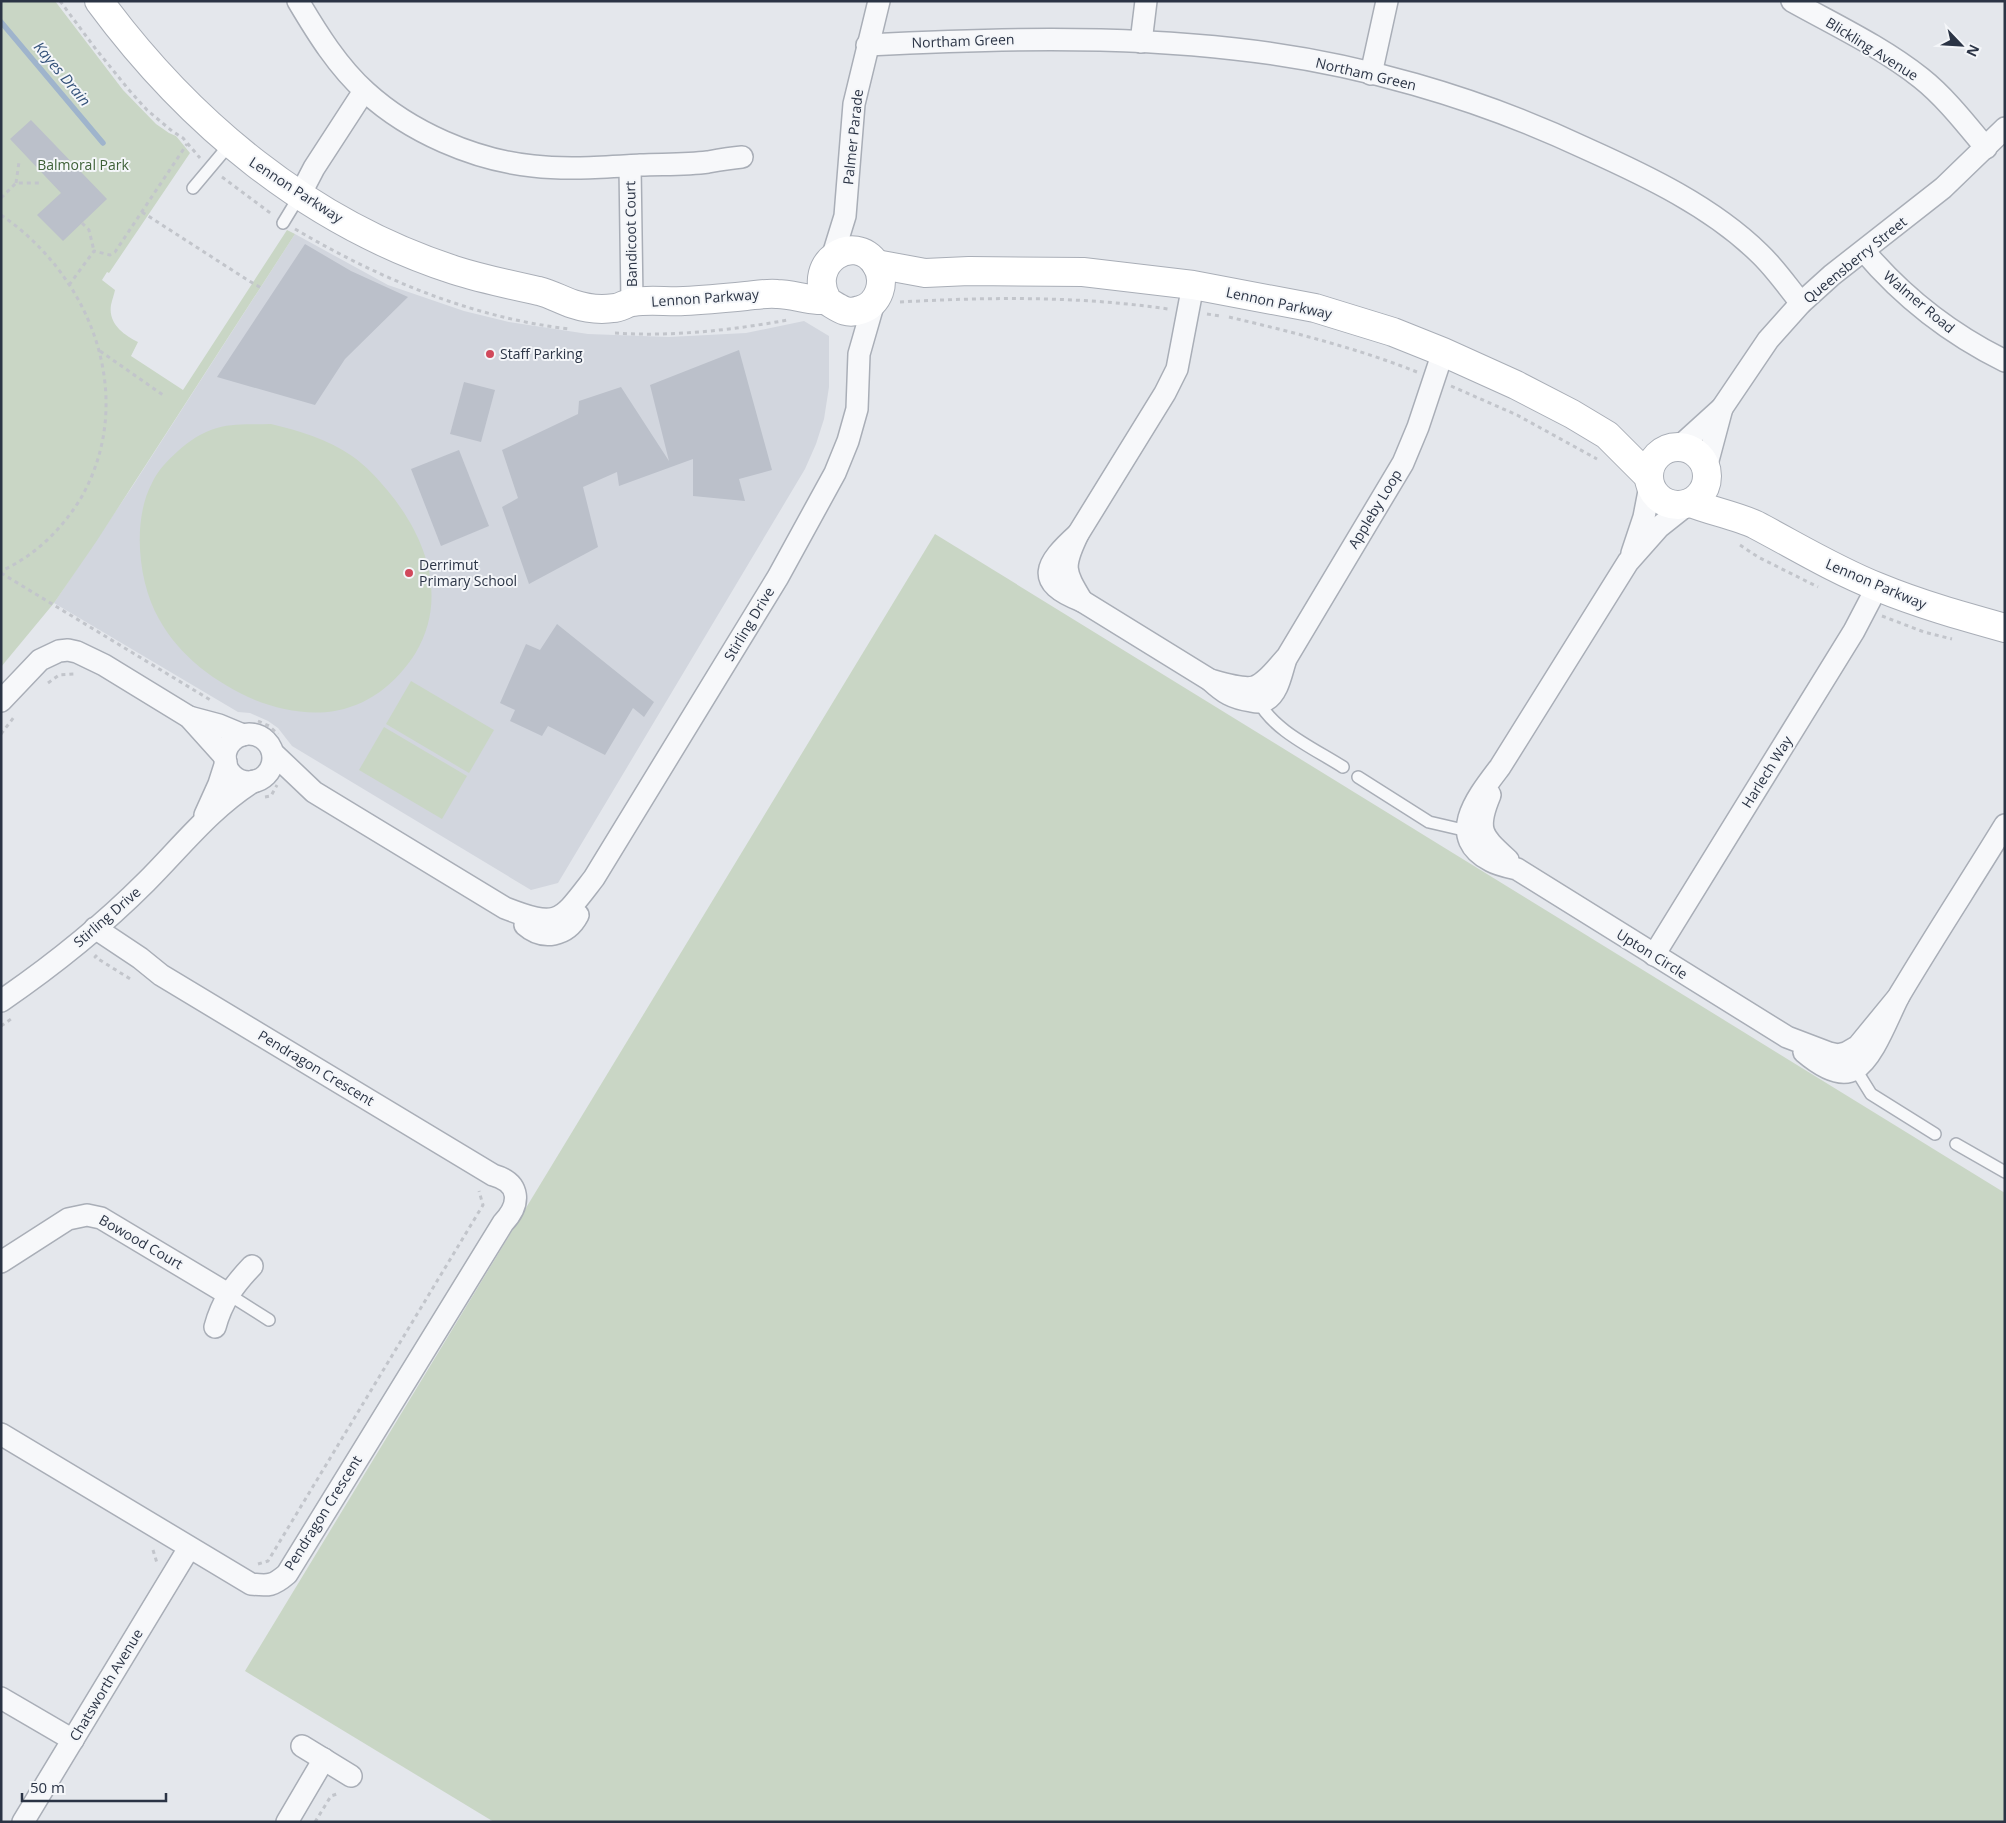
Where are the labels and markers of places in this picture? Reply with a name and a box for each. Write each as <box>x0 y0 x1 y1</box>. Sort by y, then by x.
place label: Staff Parking <box>500 344 583 363</box>
marker: Staff Parking <box>484 348 496 360</box>
place label: Derrimut Primary School <box>419 555 517 590</box>
marker: Derrimut Primary School <box>403 567 415 579</box>

